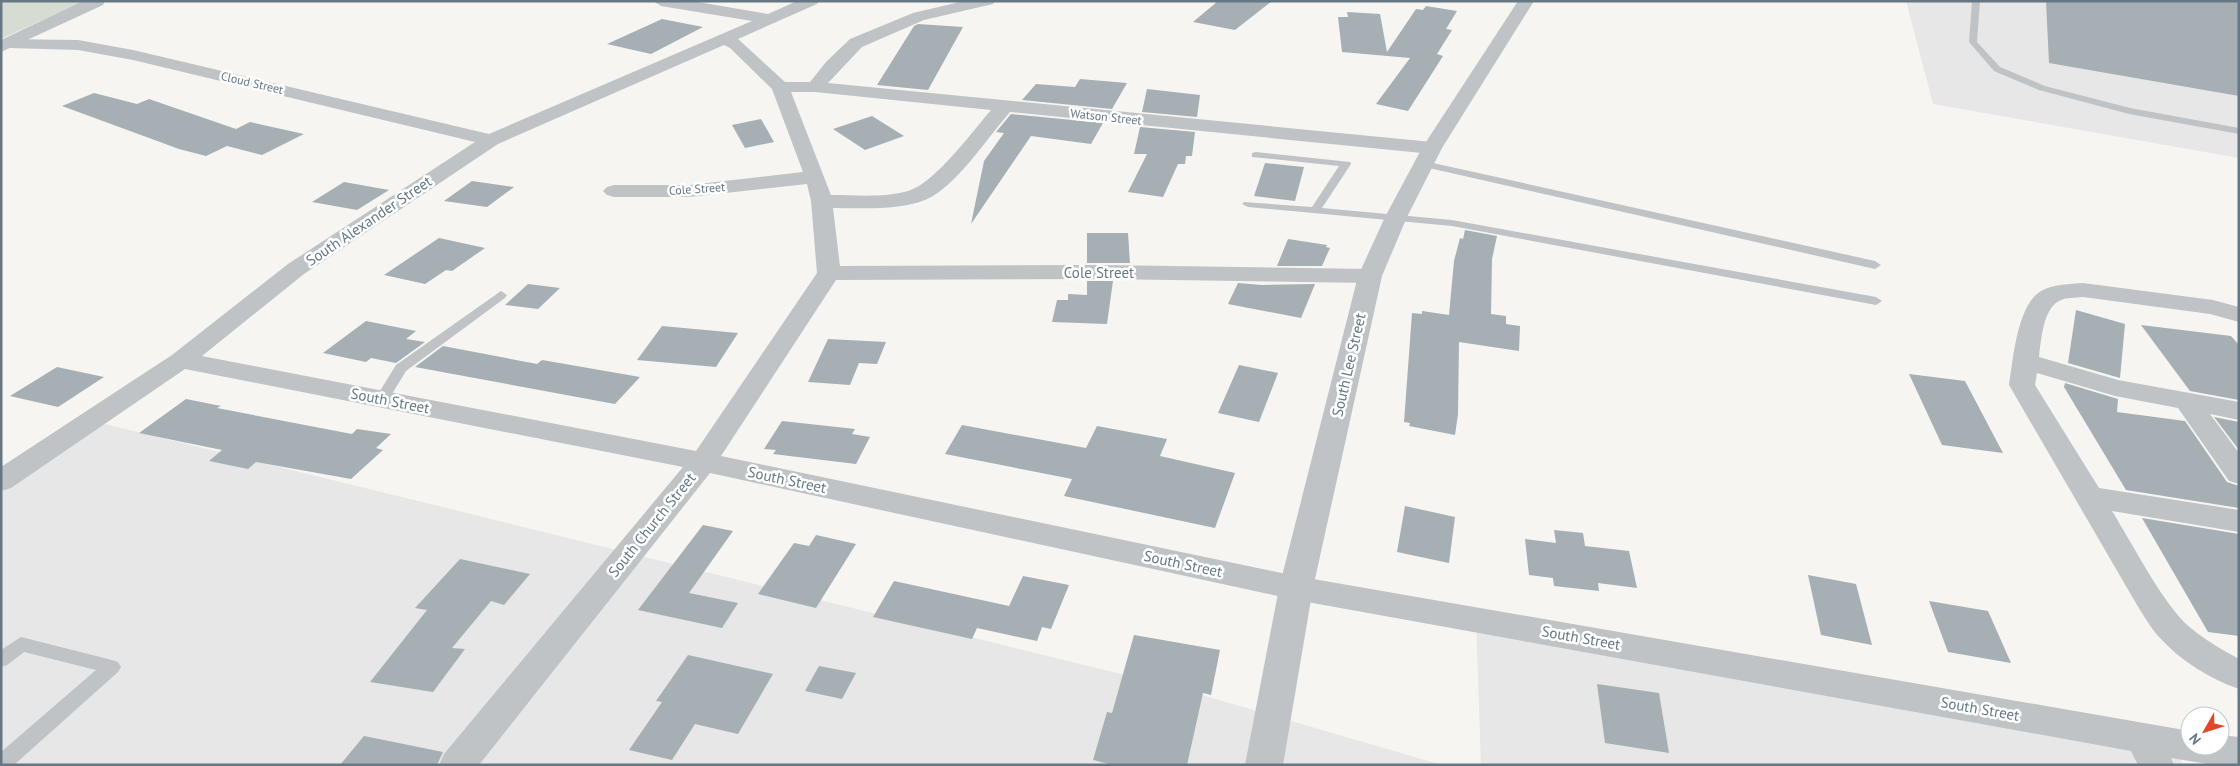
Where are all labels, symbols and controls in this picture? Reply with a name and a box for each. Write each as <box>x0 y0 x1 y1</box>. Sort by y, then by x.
street label: Cloud Street <box>219 68 285 97</box>
street label: Watson Street <box>1070 105 1142 128</box>
street label: South Alexander Street <box>302 171 435 270</box>
street label: Cole Street <box>668 179 726 198</box>
street label: Cole Street <box>1064 263 1134 282</box>
street label: South Lee Street <box>1327 311 1370 418</box>
street label: South Street <box>349 384 431 417</box>
street label: South Street <box>746 462 828 497</box>
street label: South Church Street <box>604 469 699 581</box>
street label: South Street <box>1142 546 1224 581</box>
street label: South Street <box>1540 621 1622 654</box>
street label: South Street <box>1939 692 2021 725</box>
north arrow <box>2180 706 2230 756</box>
text: N <box>2185 730 2205 748</box>

